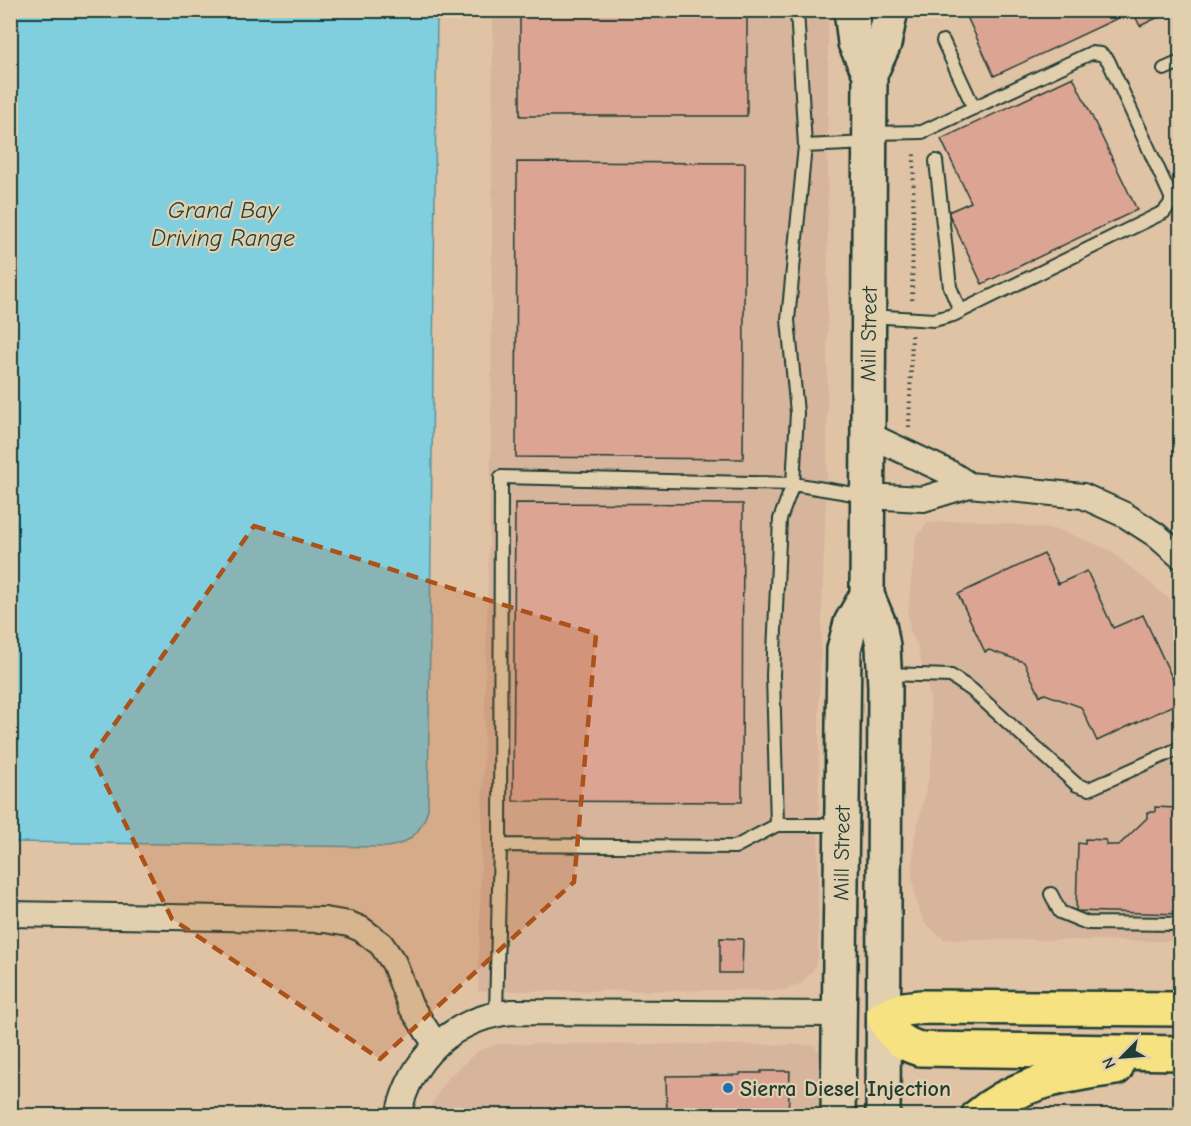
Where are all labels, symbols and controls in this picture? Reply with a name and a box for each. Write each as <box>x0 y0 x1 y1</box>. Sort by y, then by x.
water label: Grand Bay Driving Range <box>151 196 295 252</box>
street label: Mill Street <box>855 285 883 382</box>
street label: Mill Street <box>828 804 856 901</box>
north arrow <box>1092 1027 1152 1087</box>
text: N <box>1099 1054 1120 1071</box>
place label: Sierra Diesel Injection <box>740 1076 951 1102</box>
marker: Sierra Diesel Injection <box>721 1081 735 1095</box>

